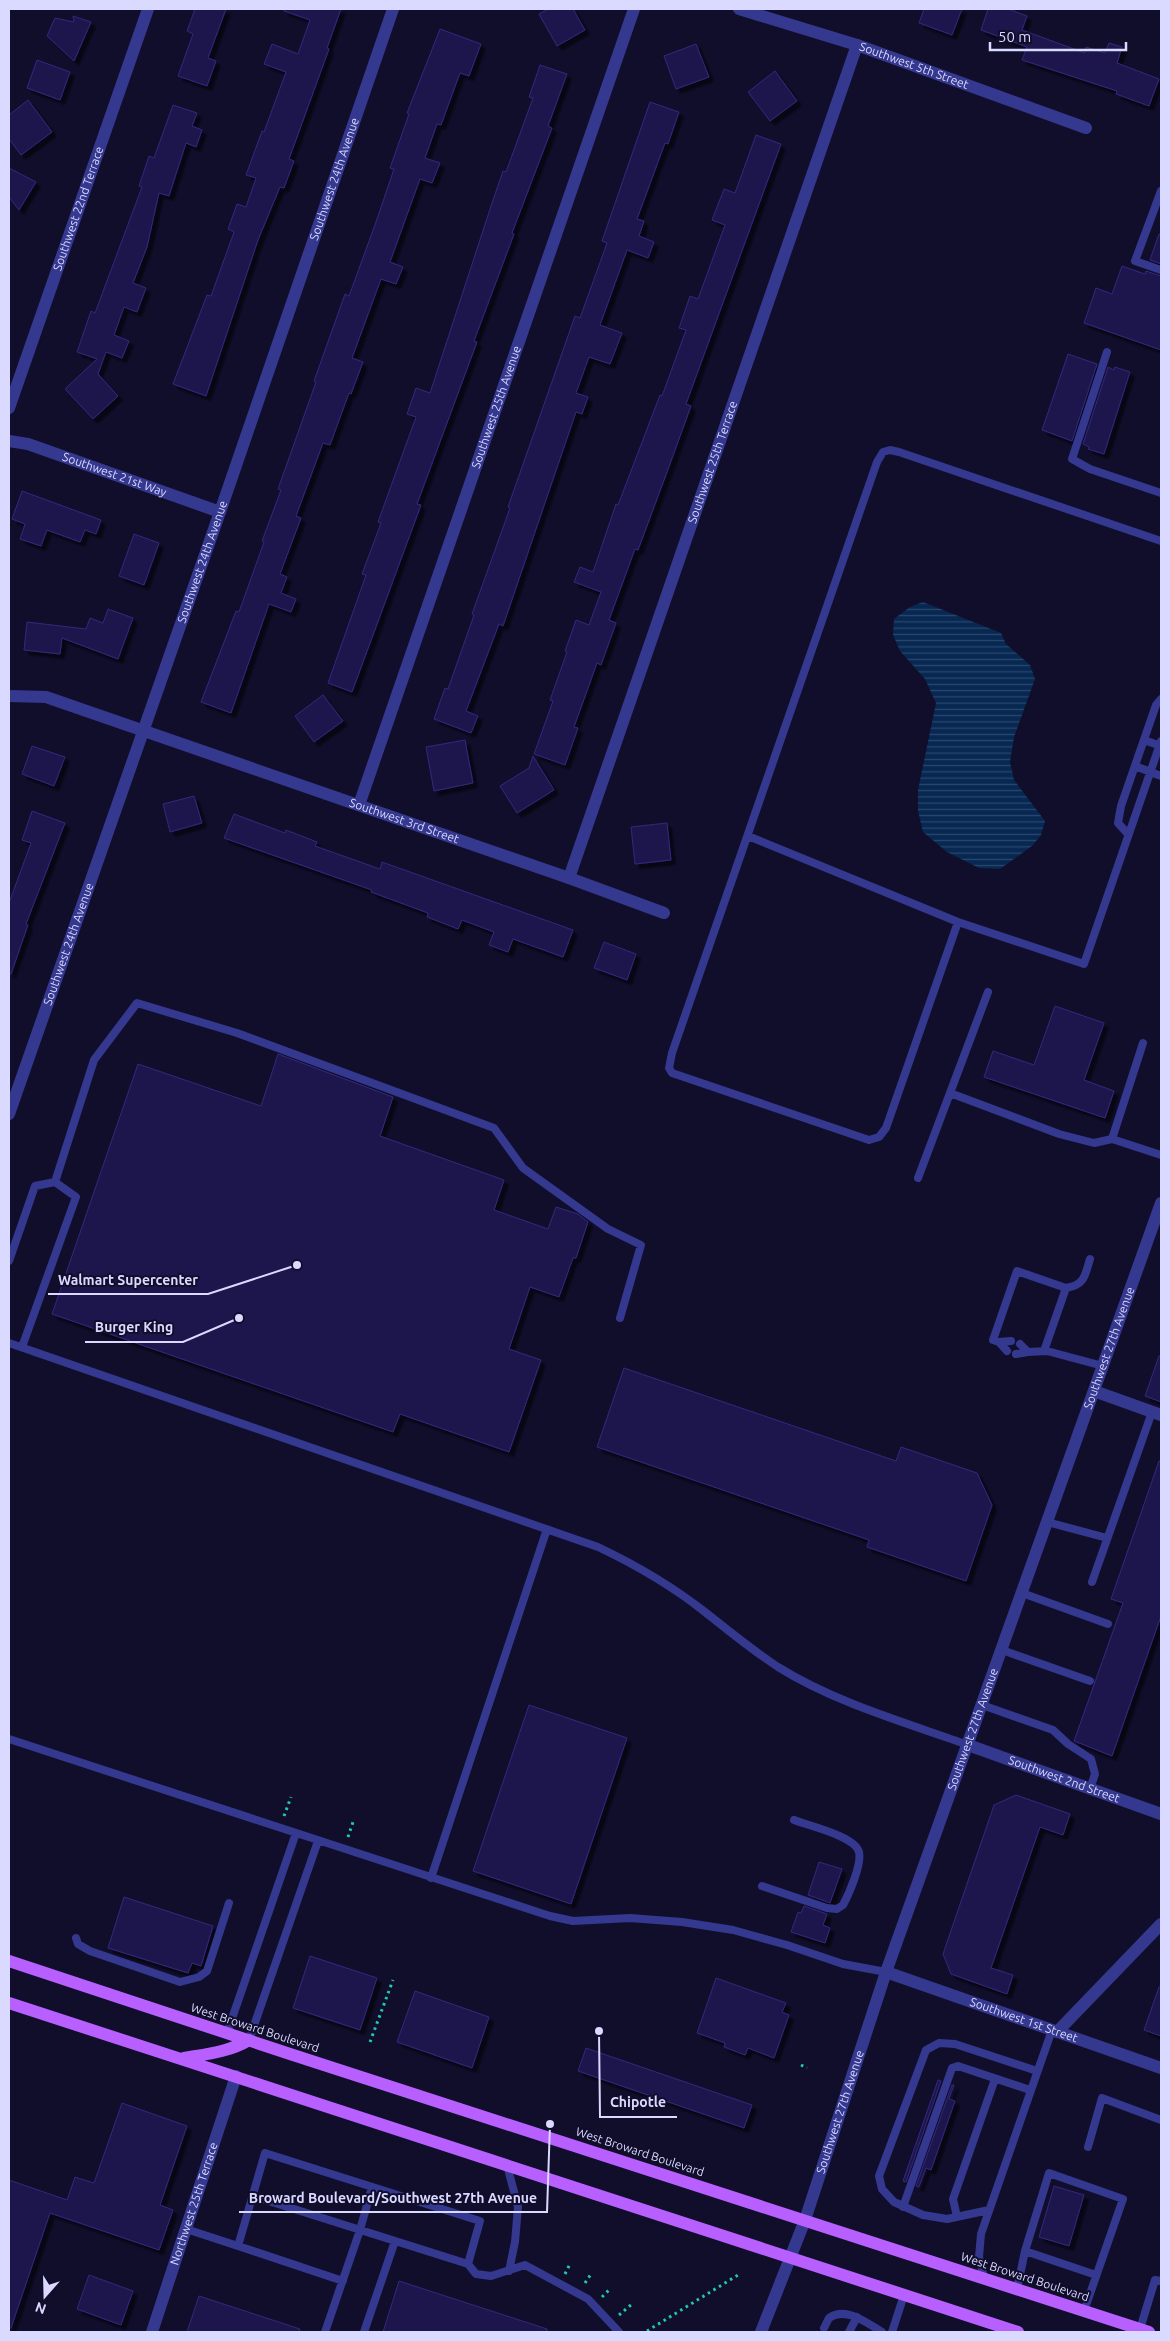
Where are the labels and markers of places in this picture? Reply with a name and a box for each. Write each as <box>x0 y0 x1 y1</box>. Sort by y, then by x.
callout: Walmart Supercenter <box>48 1265 208 1294</box>
callout: Burger King <box>85 1313 183 1342</box>
callout: Chipotle <box>600 2088 677 2117</box>
callout: Broward Boulevard/Southwest 27th Avenue <box>239 2183 547 2212</box>

